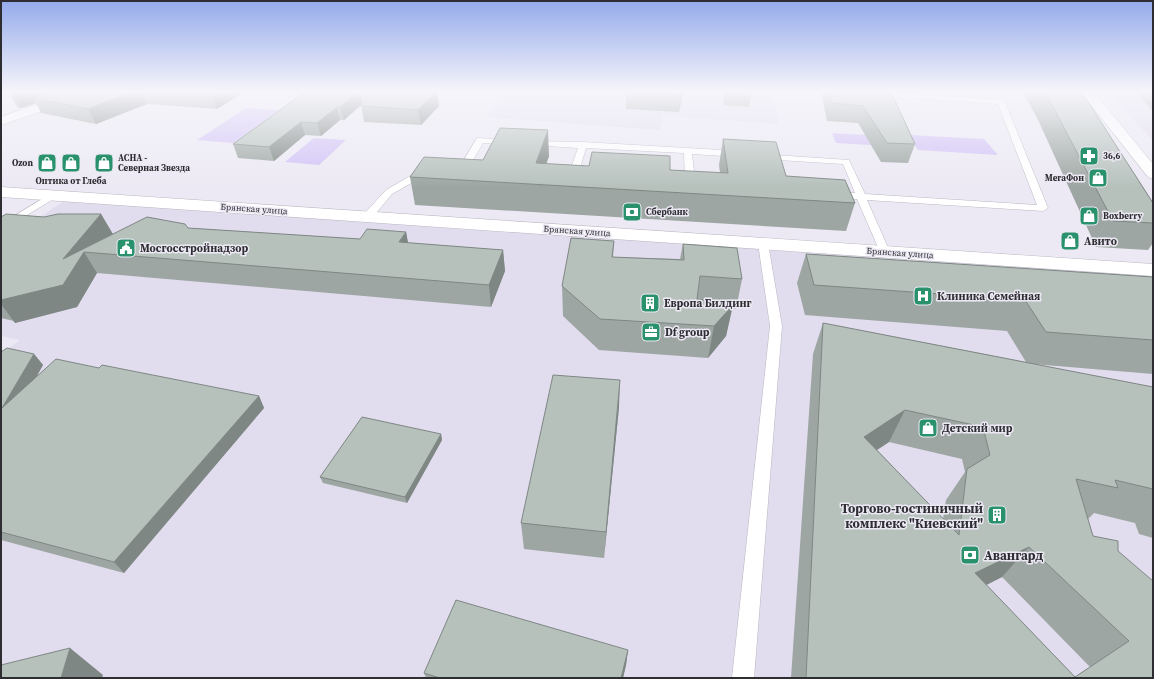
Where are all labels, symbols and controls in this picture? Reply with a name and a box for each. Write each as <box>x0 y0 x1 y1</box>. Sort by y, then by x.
pharmacy icon: 36,6 <box>1078 145 1100 167</box>
place label: 36,6 <box>1103 150 1120 162</box>
shop icon: Ozon <box>36 152 58 174</box>
shop icon: Оптика от Глеба <box>60 152 82 174</box>
shop icon: АСНА - Северная Звезда <box>93 152 115 174</box>
place label: АСНА - Северная Звезда <box>118 152 190 174</box>
place label: Ozon <box>12 157 33 169</box>
shop icon: МегаФон <box>1087 167 1109 189</box>
place label: МегаФон <box>1045 172 1084 184</box>
place label: Оптика от Глеба <box>36 175 107 187</box>
street label: Брянская улица <box>220 201 288 217</box>
bank icon: Сбербанк <box>621 201 643 223</box>
shop icon: Boxberry <box>1078 205 1100 227</box>
place label: Сбербанк <box>646 206 689 218</box>
place label: Boxberry <box>1103 210 1143 222</box>
street label: Брянская улица <box>543 223 611 239</box>
shop icon: Авито <box>1059 230 1081 252</box>
place label: Авито <box>1084 234 1117 249</box>
public building icon: Мосгосстройнадзор <box>115 237 137 259</box>
place label: Мосгосстройнадзор <box>140 241 248 256</box>
street label: Брянская улица <box>866 245 934 261</box>
hospital icon: Клиника Семейная <box>912 285 934 307</box>
place label: Клиника Семейная <box>937 289 1040 304</box>
building icon: Европа Билдинг <box>639 292 661 314</box>
place label: Европа Билдинг <box>664 296 752 311</box>
office icon: Df group <box>640 321 662 343</box>
place label: Df group <box>665 325 710 340</box>
shop icon: Детский мир <box>917 417 939 439</box>
place label: Детский мир <box>942 421 1013 436</box>
place label: Торгово-гостиничный комплекс "Киевский" <box>841 500 983 532</box>
building icon: Торгово-гостиничный комплекс "Киевский" <box>986 504 1008 526</box>
bank icon: Авангард <box>959 544 981 566</box>
place label: Авангард <box>984 547 1043 564</box>

